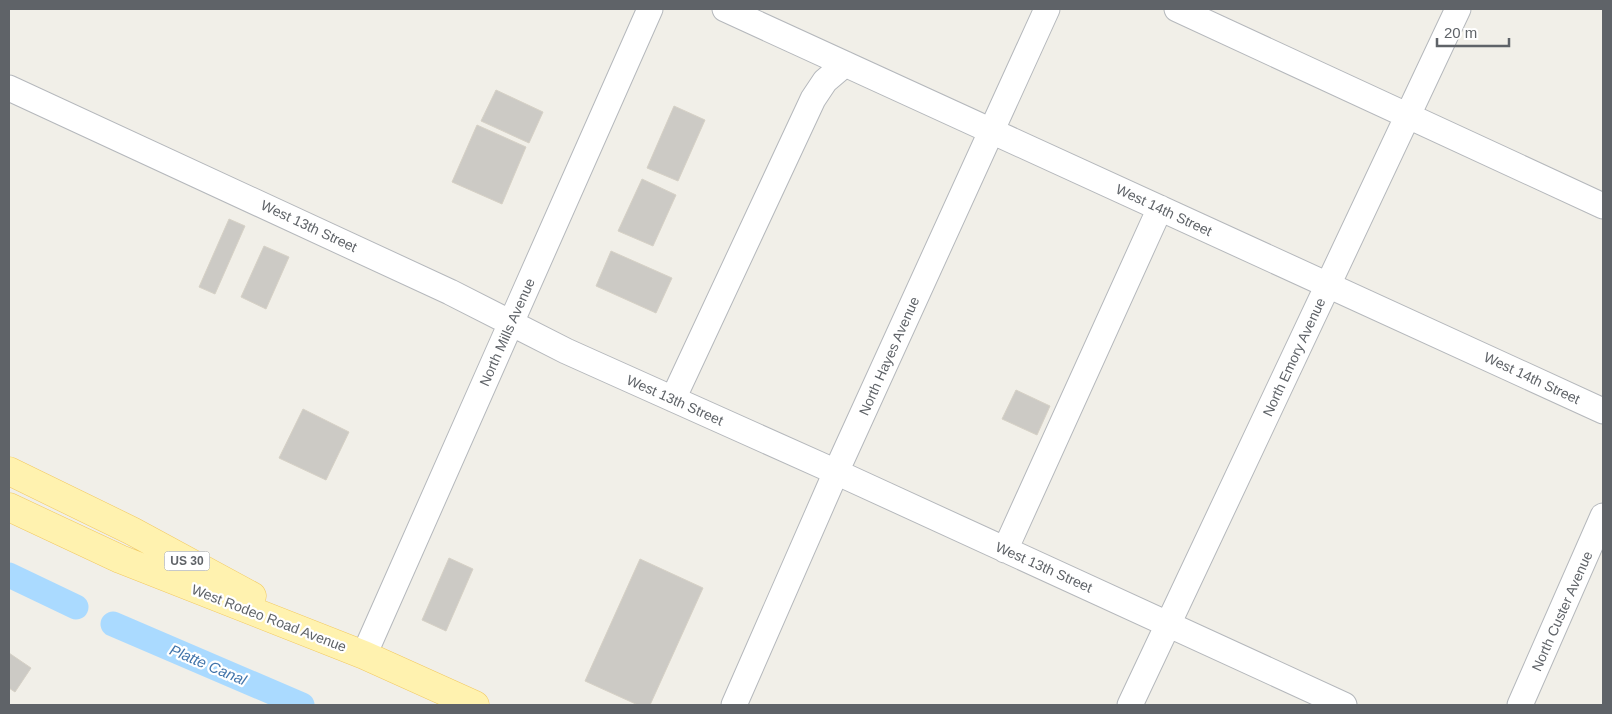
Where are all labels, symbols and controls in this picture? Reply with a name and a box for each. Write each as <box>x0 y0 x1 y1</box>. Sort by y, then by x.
scale bar <box>1437 15 1510 47</box>
text: 20 m <box>1444 24 1477 41</box>
street label: West 14th Street <box>1113 181 1215 239</box>
street label: West 13th Street <box>258 197 360 255</box>
street label: North Mills Avenue <box>476 275 538 388</box>
street label: North Hayes Avenue <box>856 294 922 418</box>
street label: North Emory Avenue <box>1260 295 1329 419</box>
street label: West 14th Street <box>1481 349 1583 407</box>
street label: West 13th Street <box>624 372 726 429</box>
street label: West 13th Street <box>993 539 1095 596</box>
street label: North Custer Avenue <box>1528 548 1596 674</box>
road number: US 30 <box>164 552 210 570</box>
street label: West Rodeo Road Avenue <box>189 581 349 655</box>
water label: Platte Canal <box>167 641 250 689</box>

